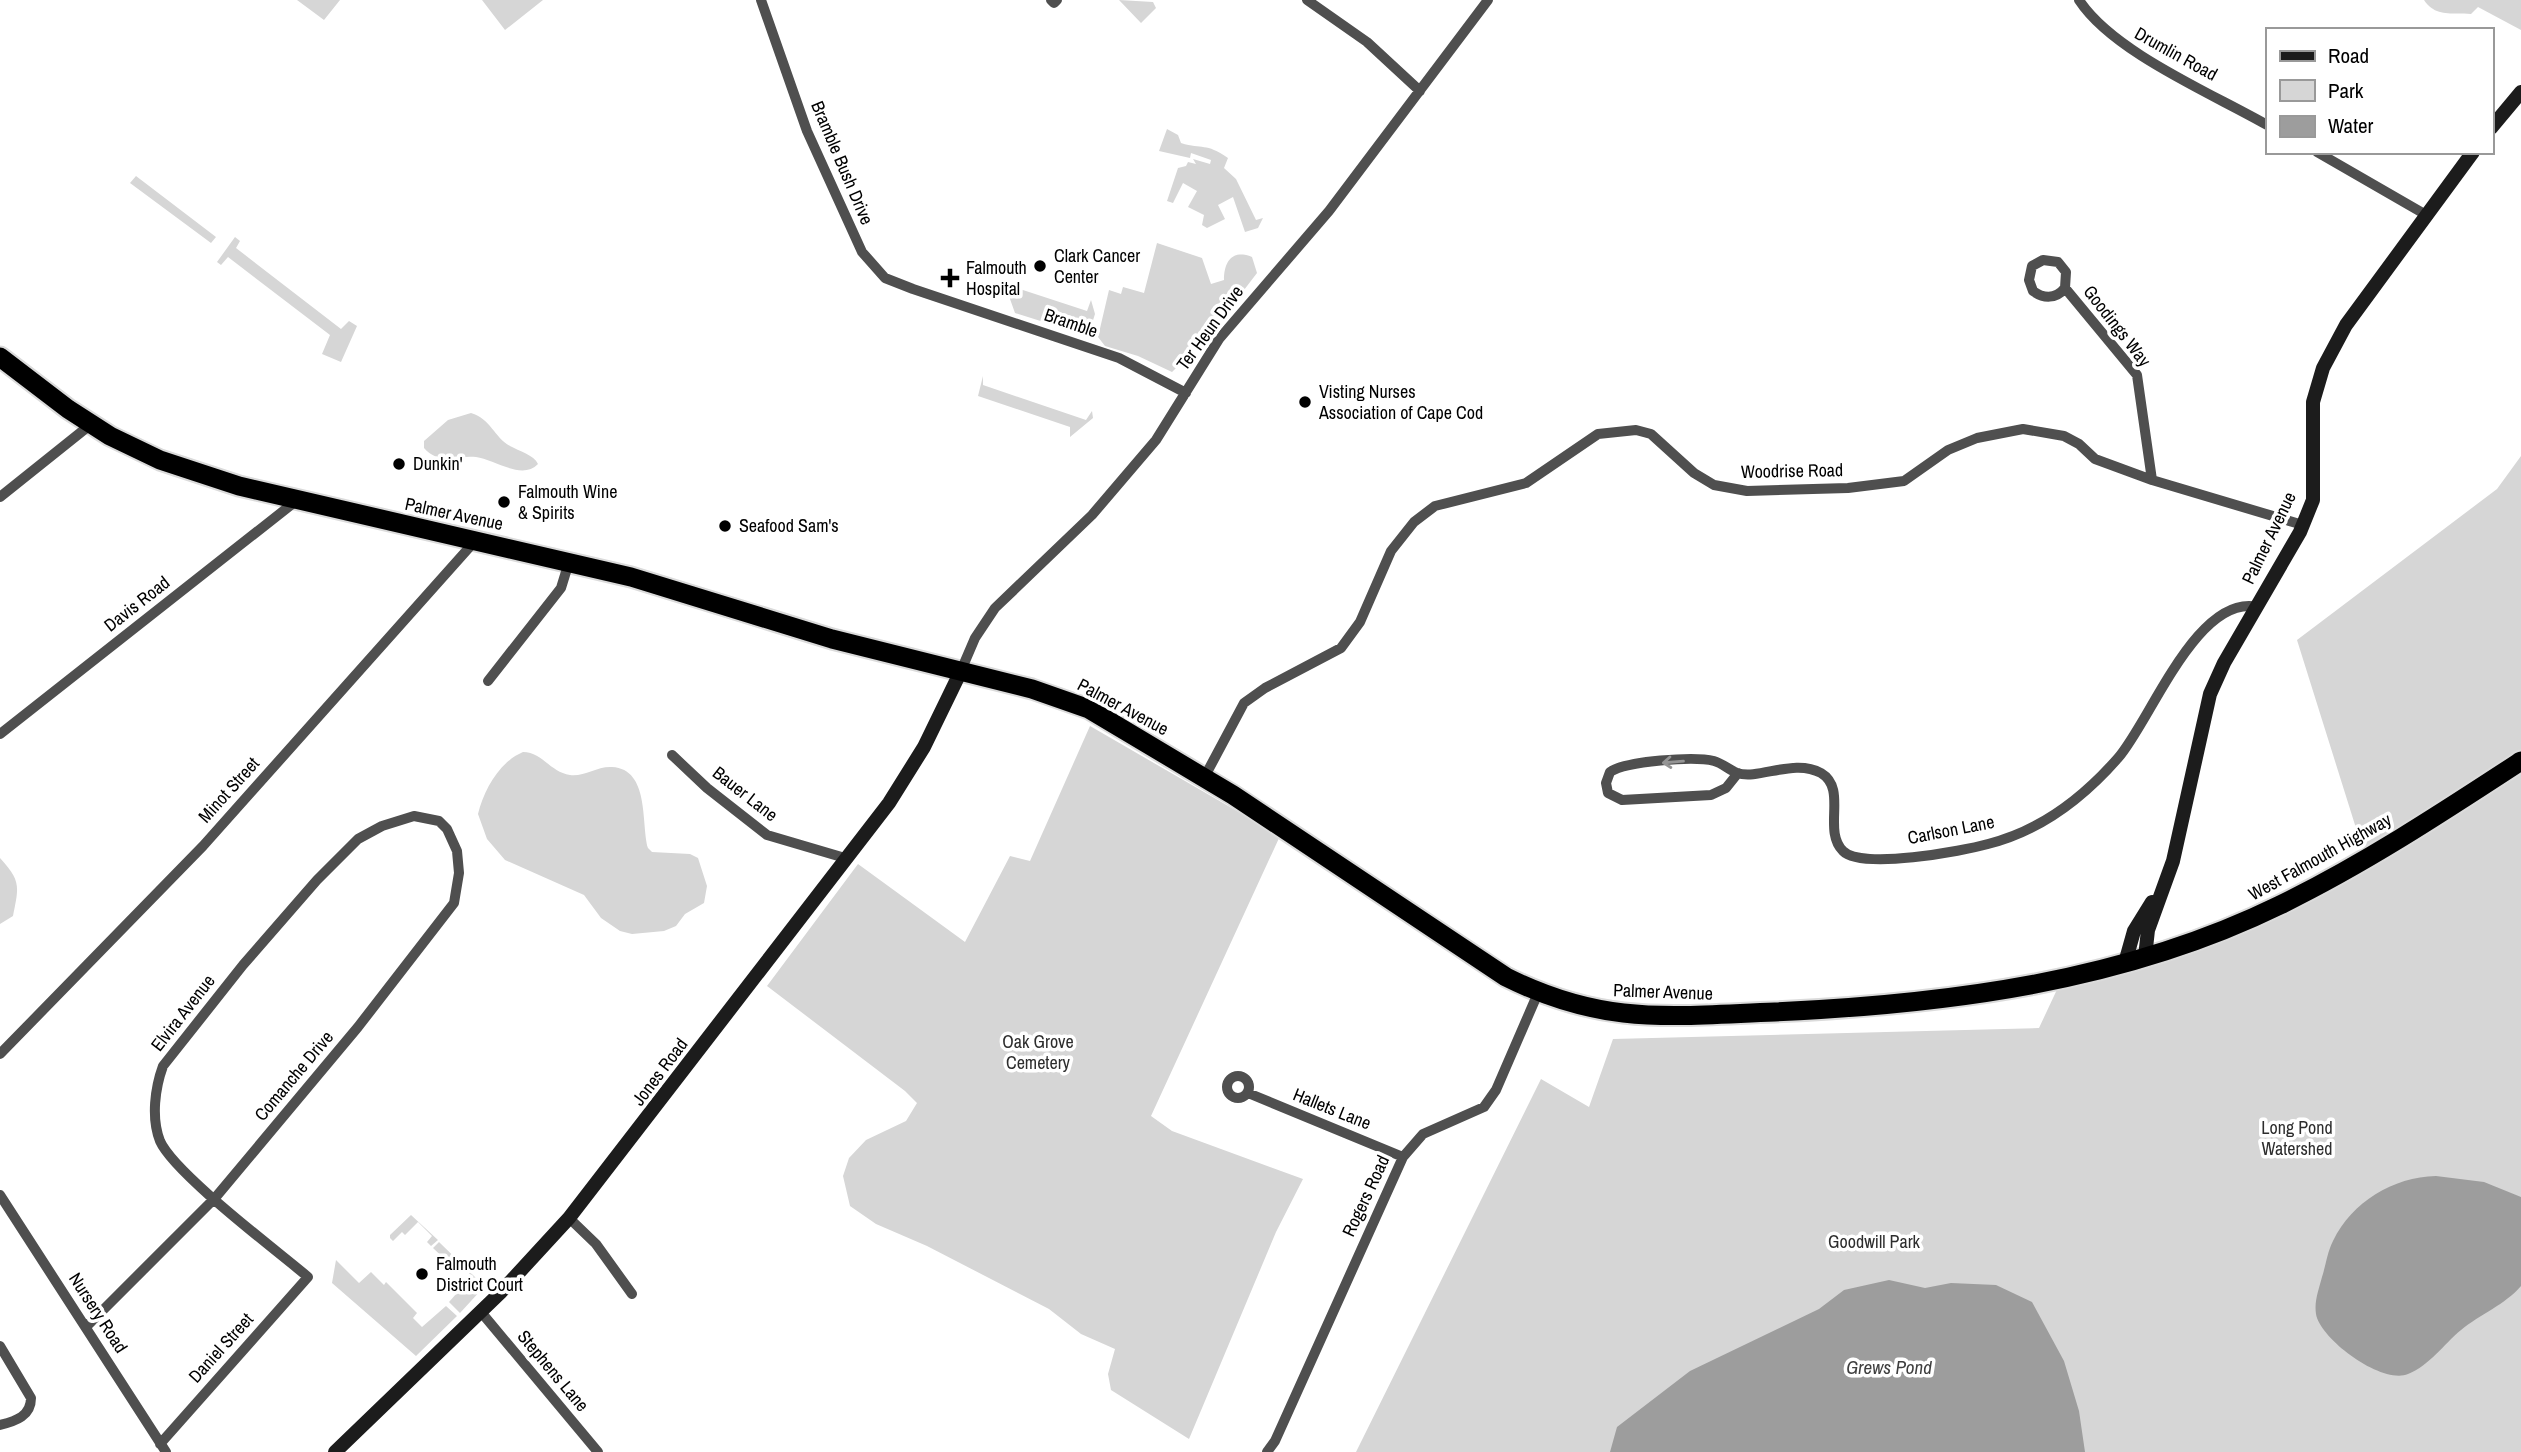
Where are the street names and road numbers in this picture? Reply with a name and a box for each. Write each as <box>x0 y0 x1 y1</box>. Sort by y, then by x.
street label: Drumlin Road <box>2130 21 2222 87</box>
street label: Bramble Bush Drive <box>805 97 880 228</box>
street label: Ter Heun Drive <box>1170 280 1249 375</box>
street label: Goodings Way <box>2078 280 2158 372</box>
street label: Bramble <box>1041 302 1101 343</box>
street label: Woodrise Road <box>1741 457 1843 484</box>
street label: Palmer Avenue <box>2235 487 2302 588</box>
street label: Palmer Avenue <box>403 491 506 536</box>
street label: Davis Road <box>99 570 175 637</box>
street label: Palmer Avenue <box>1073 672 1173 741</box>
street label: Minot Street <box>192 751 265 828</box>
street label: Bauer Lane <box>708 760 783 827</box>
street label: West Falmouth Highway <box>2244 807 2396 906</box>
street label: Carlson Lane <box>1905 809 1996 850</box>
street label: Elvira Avenue <box>145 969 220 1056</box>
street label: Palmer Avenue <box>1613 977 1713 1006</box>
street label: Comanche Drive <box>248 1025 339 1126</box>
street label: Jones Road <box>626 1033 693 1111</box>
street label: Hallets Lane <box>1289 1082 1375 1135</box>
street label: Rogers Road <box>1336 1151 1395 1240</box>
street label: Nursery Road <box>63 1268 134 1358</box>
street label: Daniel Street <box>183 1307 259 1388</box>
street label: Stephens Lane <box>512 1325 595 1417</box>

